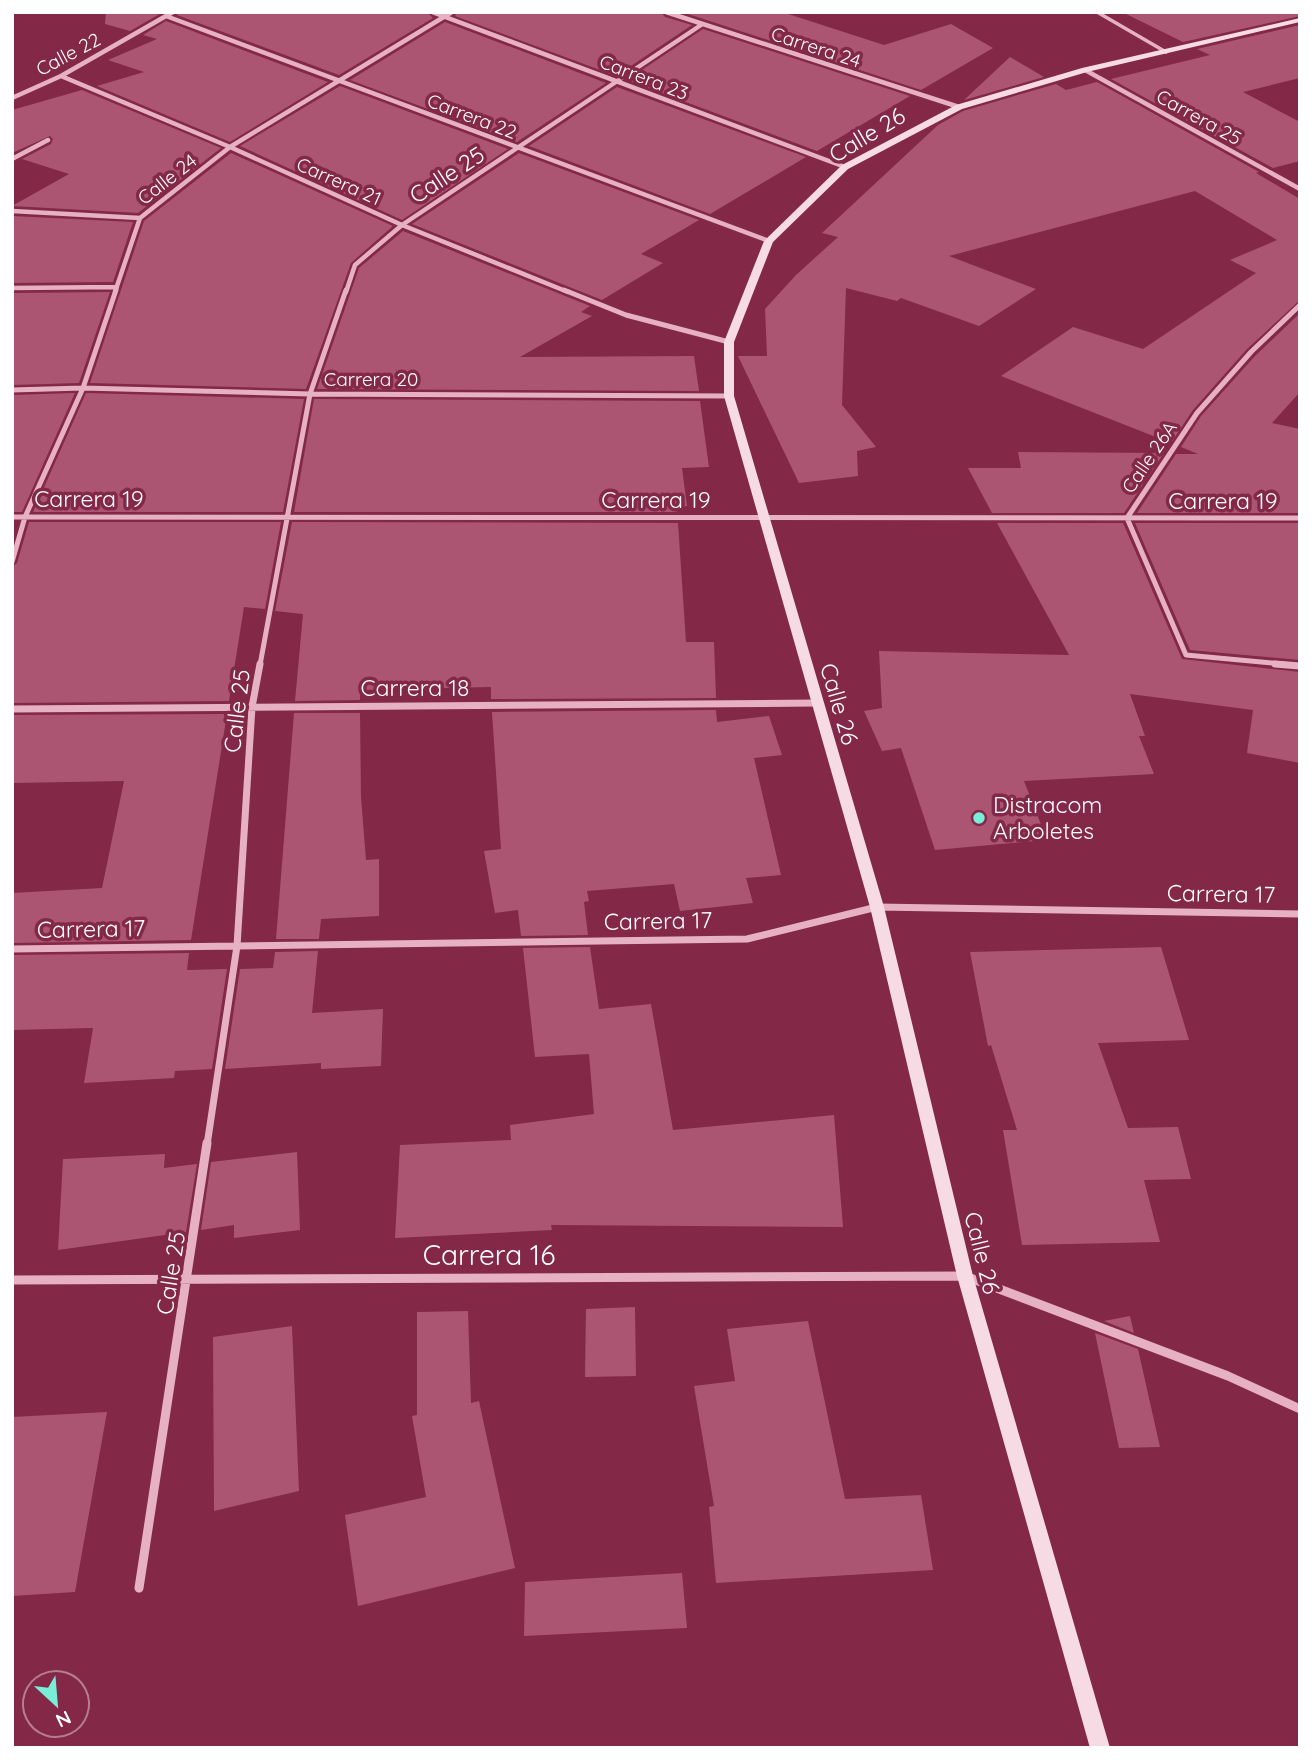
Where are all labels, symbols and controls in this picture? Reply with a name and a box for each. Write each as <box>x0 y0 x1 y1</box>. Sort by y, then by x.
street label: Carrera 24 <box>768 21 864 73</box>
street label: Calle 22 <box>32 27 104 81</box>
street label: Carrera 23 <box>596 49 692 105</box>
street label: Carrera 25 <box>1152 84 1246 150</box>
street label: Carrera 22 <box>424 88 520 144</box>
street label: Calle 26 <box>823 101 910 169</box>
street label: Calle 25 <box>404 140 490 210</box>
street label: Calle 24 <box>133 148 201 210</box>
street label: Carrera 21 <box>293 152 385 210</box>
street label: Carrera 20 <box>324 367 418 391</box>
street label: Calle 26A <box>1116 417 1182 497</box>
street label: Carrera 19 <box>34 484 144 513</box>
street label: Carrera 19 <box>601 485 711 514</box>
street label: Carrera 19 <box>1168 486 1278 515</box>
street label: Calle 26 <box>814 660 865 748</box>
street label: Calle 25 <box>217 668 256 754</box>
street label: Carrera 18 <box>361 673 469 702</box>
place label: Distracom Arboletes <box>993 790 1102 845</box>
marker: Distracom Arboletes <box>971 810 987 826</box>
street label: Carrera 17 <box>1167 878 1276 909</box>
street label: Carrera 17 <box>604 905 713 936</box>
street label: Carrera 17 <box>37 913 146 944</box>
street label: Calle 26 <box>958 1209 1007 1297</box>
street label: Calle 25 <box>150 1229 191 1317</box>
street label: Carrera 16 <box>423 1237 555 1272</box>
north arrow <box>21 1669 91 1739</box>
text: N <box>52 1705 75 1733</box>

